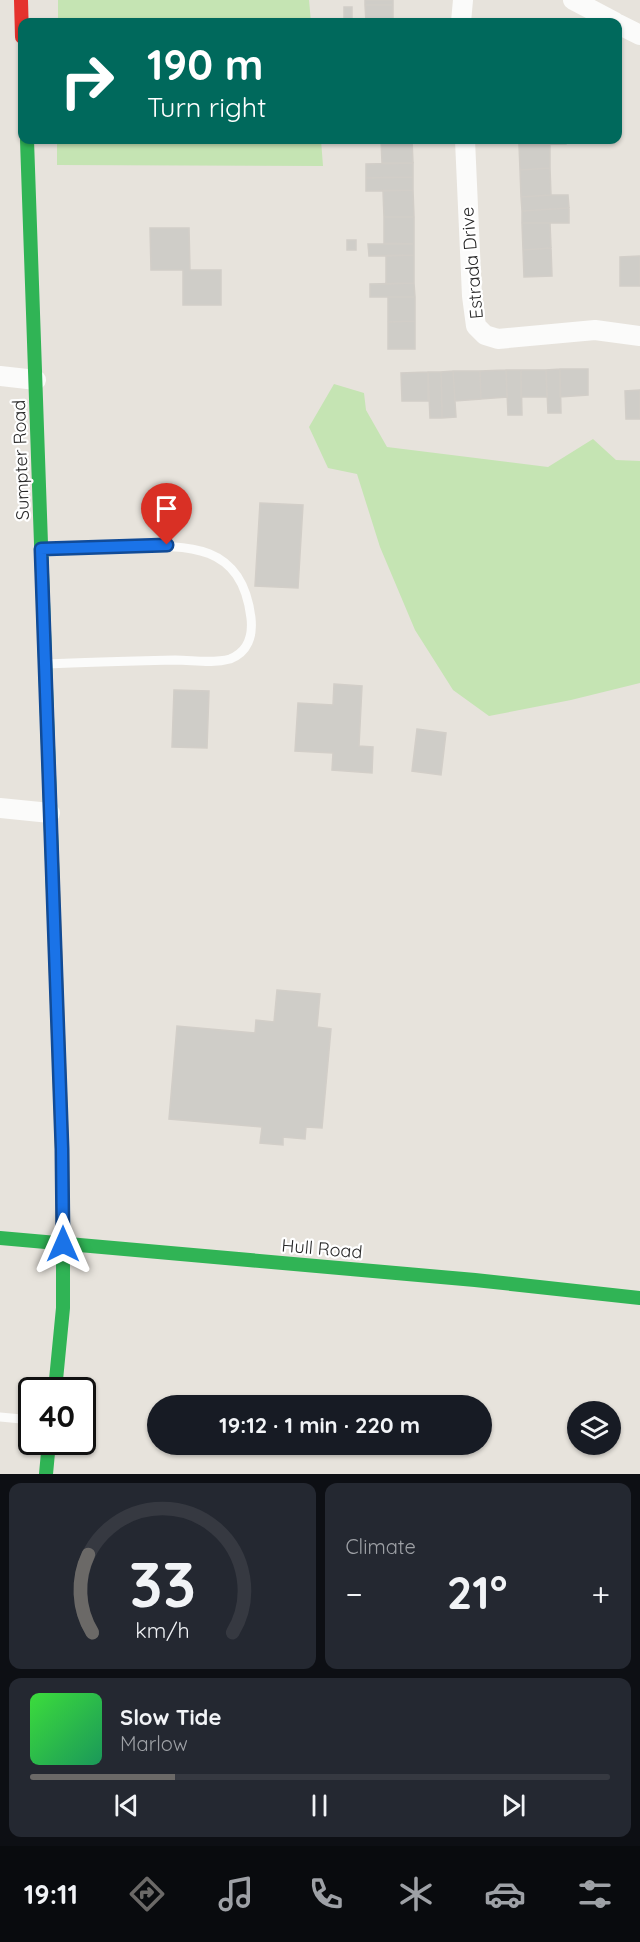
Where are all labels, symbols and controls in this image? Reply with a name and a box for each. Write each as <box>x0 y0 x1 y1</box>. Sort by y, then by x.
text: 190 m <box>147 38 263 91</box>
icon: right <box>48 42 126 120</box>
text: Turn right <box>147 90 266 124</box>
street label: Estrada Drive <box>455 206 488 320</box>
street label: Sumpter Road <box>7 399 34 521</box>
pin <box>141 483 192 545</box>
icon: arrive <box>150 492 183 525</box>
position arrow <box>31 1212 95 1276</box>
street label: Hull Road <box>281 1234 363 1263</box>
speed limit sign: 40 <box>18 1377 96 1455</box>
map controls <box>567 1401 621 1455</box>
button: layers <box>567 1401 621 1455</box>
text: 19:12 · 1 min · 220 m <box>219 1411 420 1439</box>
text: Climate <box>346 1534 416 1559</box>
text: 33 <box>129 1545 196 1623</box>
text: 21° <box>447 1564 507 1620</box>
text: − <box>346 1573 363 1614</box>
text: + <box>591 1573 610 1614</box>
text: km/h <box>135 1617 189 1643</box>
text: Slow Tide <box>120 1703 221 1731</box>
text: Marlow <box>120 1731 188 1756</box>
icon: previous <box>110 1789 143 1822</box>
icon: pause <box>303 1789 336 1822</box>
icon: next <box>497 1789 530 1822</box>
icon: directions <box>126 1873 168 1915</box>
icon: music <box>215 1873 257 1915</box>
icon: phone <box>305 1873 347 1915</box>
icon: climate <box>395 1873 437 1915</box>
icon: car <box>484 1873 526 1915</box>
icon: filters <box>574 1873 616 1915</box>
text: 19:11 <box>24 1877 78 1911</box>

